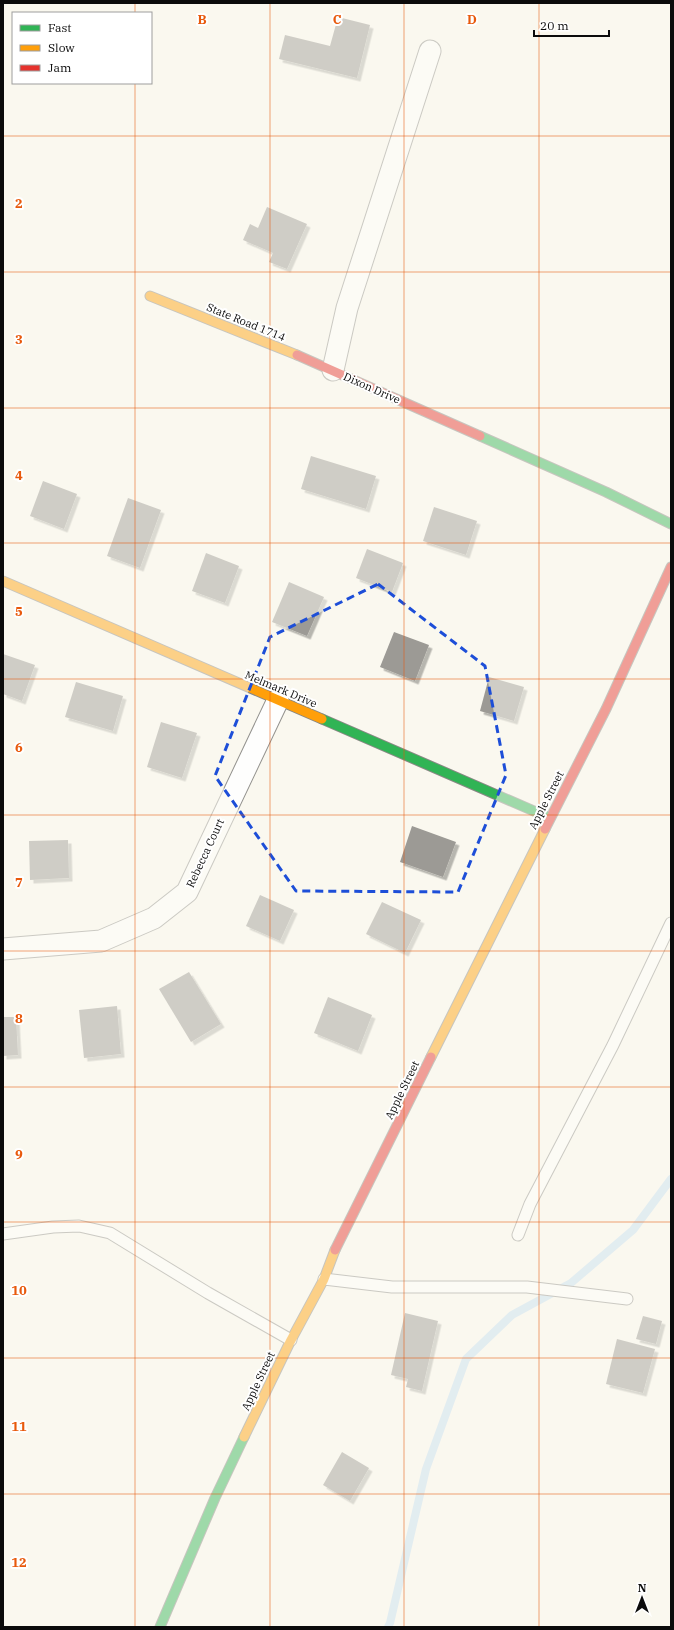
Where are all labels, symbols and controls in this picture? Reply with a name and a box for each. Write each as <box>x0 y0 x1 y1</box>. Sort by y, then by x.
text: B <box>197 11 207 28</box>
text: C <box>333 11 342 28</box>
text: D <box>467 11 477 28</box>
legend <box>12 12 152 84</box>
scale bar <box>534 12 609 38</box>
text: 20 m <box>540 18 569 33</box>
text: Fast <box>48 20 72 35</box>
text: Slow <box>48 40 75 55</box>
text: Jam <box>48 60 72 75</box>
text: 2 <box>15 195 23 212</box>
street label: State Road 1714 <box>205 300 288 344</box>
text: 3 <box>15 331 23 348</box>
street label: Dixon Drive <box>341 369 403 407</box>
text: 4 <box>15 467 23 484</box>
text: 5 <box>15 603 23 620</box>
street label: Melmark Drive <box>243 668 319 711</box>
text: 6 <box>15 739 23 756</box>
street label: Apple Street <box>525 768 567 832</box>
street label: Rebecca Court <box>183 816 227 890</box>
text: 7 <box>15 874 23 891</box>
text: 8 <box>15 1010 23 1027</box>
street label: Apple Street <box>382 1058 422 1122</box>
text: 9 <box>15 1146 23 1163</box>
text: 10 <box>11 1282 27 1299</box>
street label: Apple Street <box>238 1349 278 1413</box>
text: 11 <box>11 1418 27 1435</box>
text: 12 <box>11 1554 27 1571</box>
north arrow <box>622 1578 662 1618</box>
text: N <box>638 1581 647 1595</box>

